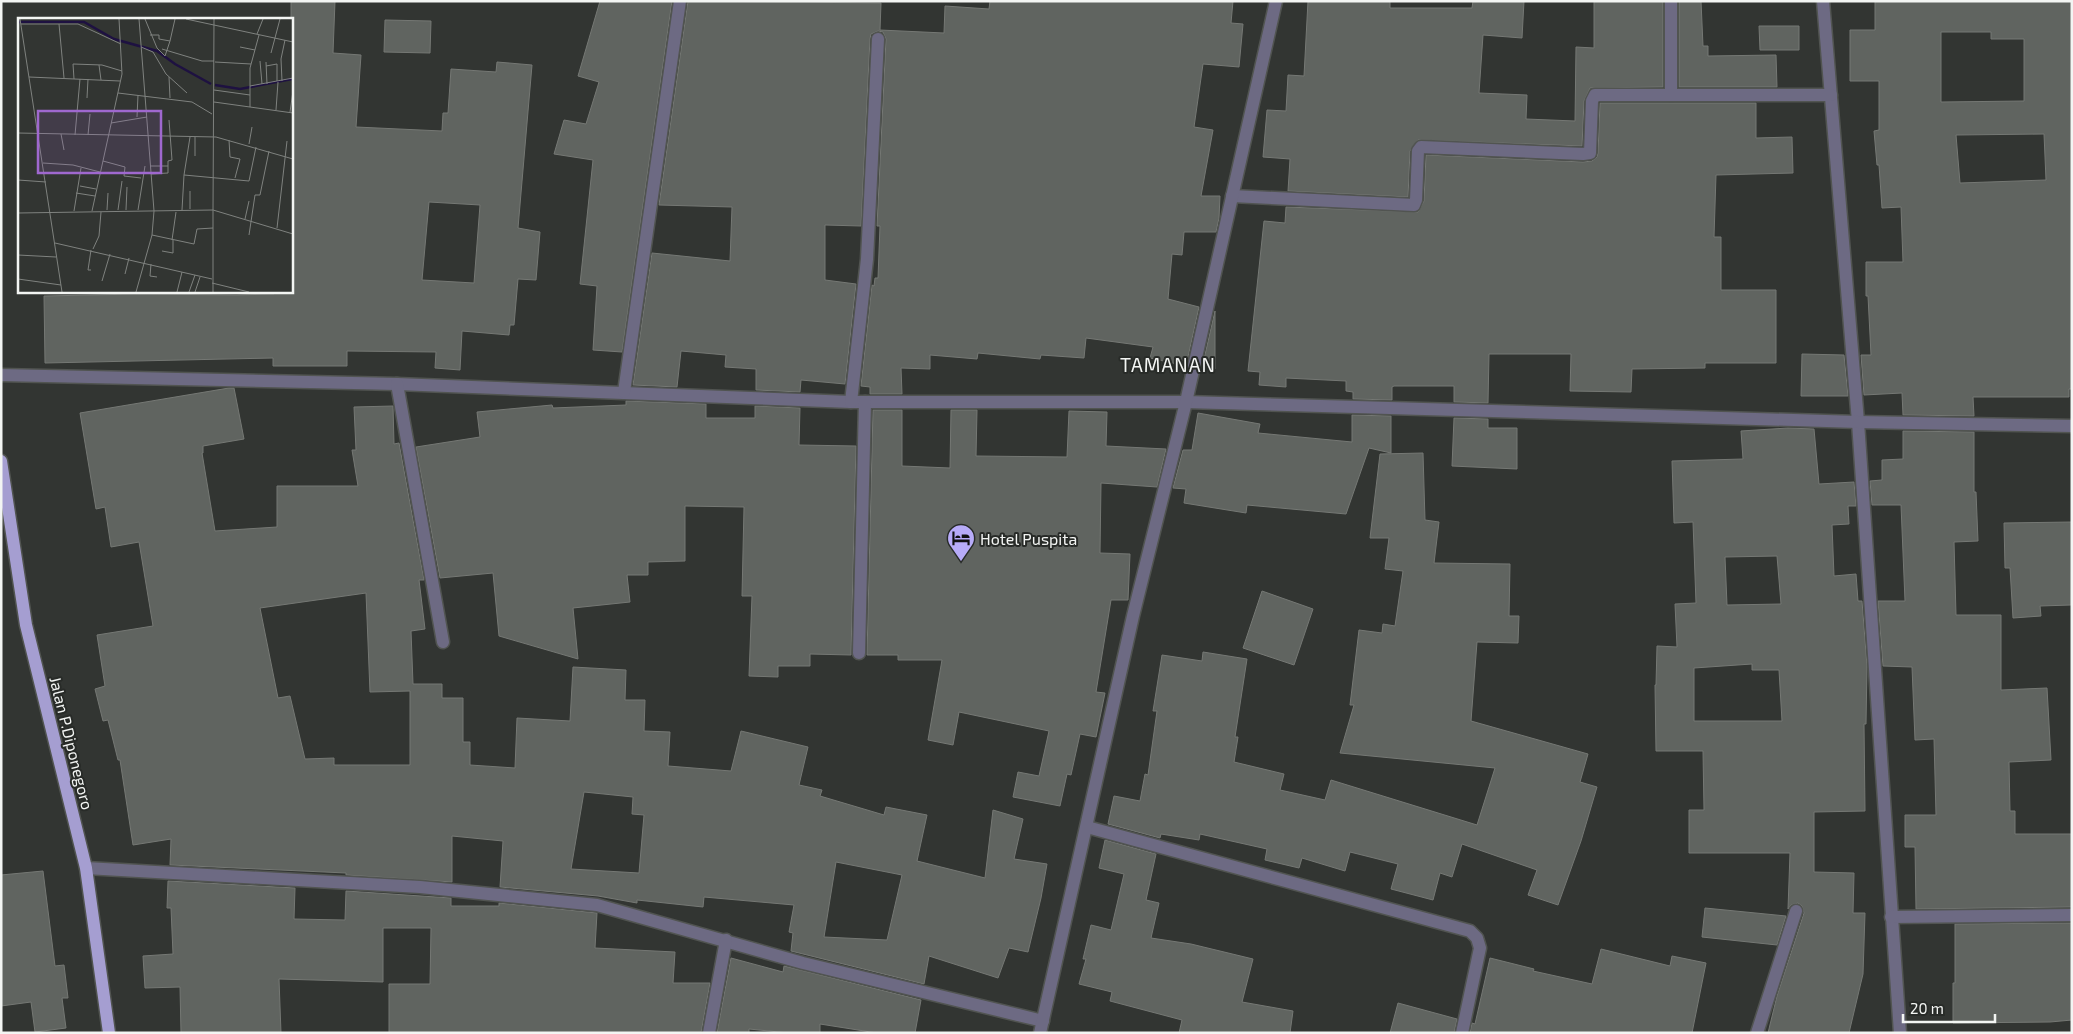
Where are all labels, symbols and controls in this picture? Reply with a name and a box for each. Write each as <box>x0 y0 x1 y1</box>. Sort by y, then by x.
inset map <box>18 18 292 292</box>
district label: TAMANAN <box>1120 353 1216 376</box>
hotel icon: Hotel Puspita <box>946 523 976 562</box>
place label: Hotel Puspita <box>980 529 1077 548</box>
street label: Jalan P.Diponegoro <box>46 674 98 812</box>
scale bar <box>1903 992 1996 1024</box>
text: 20 m <box>1910 999 1944 1017</box>

